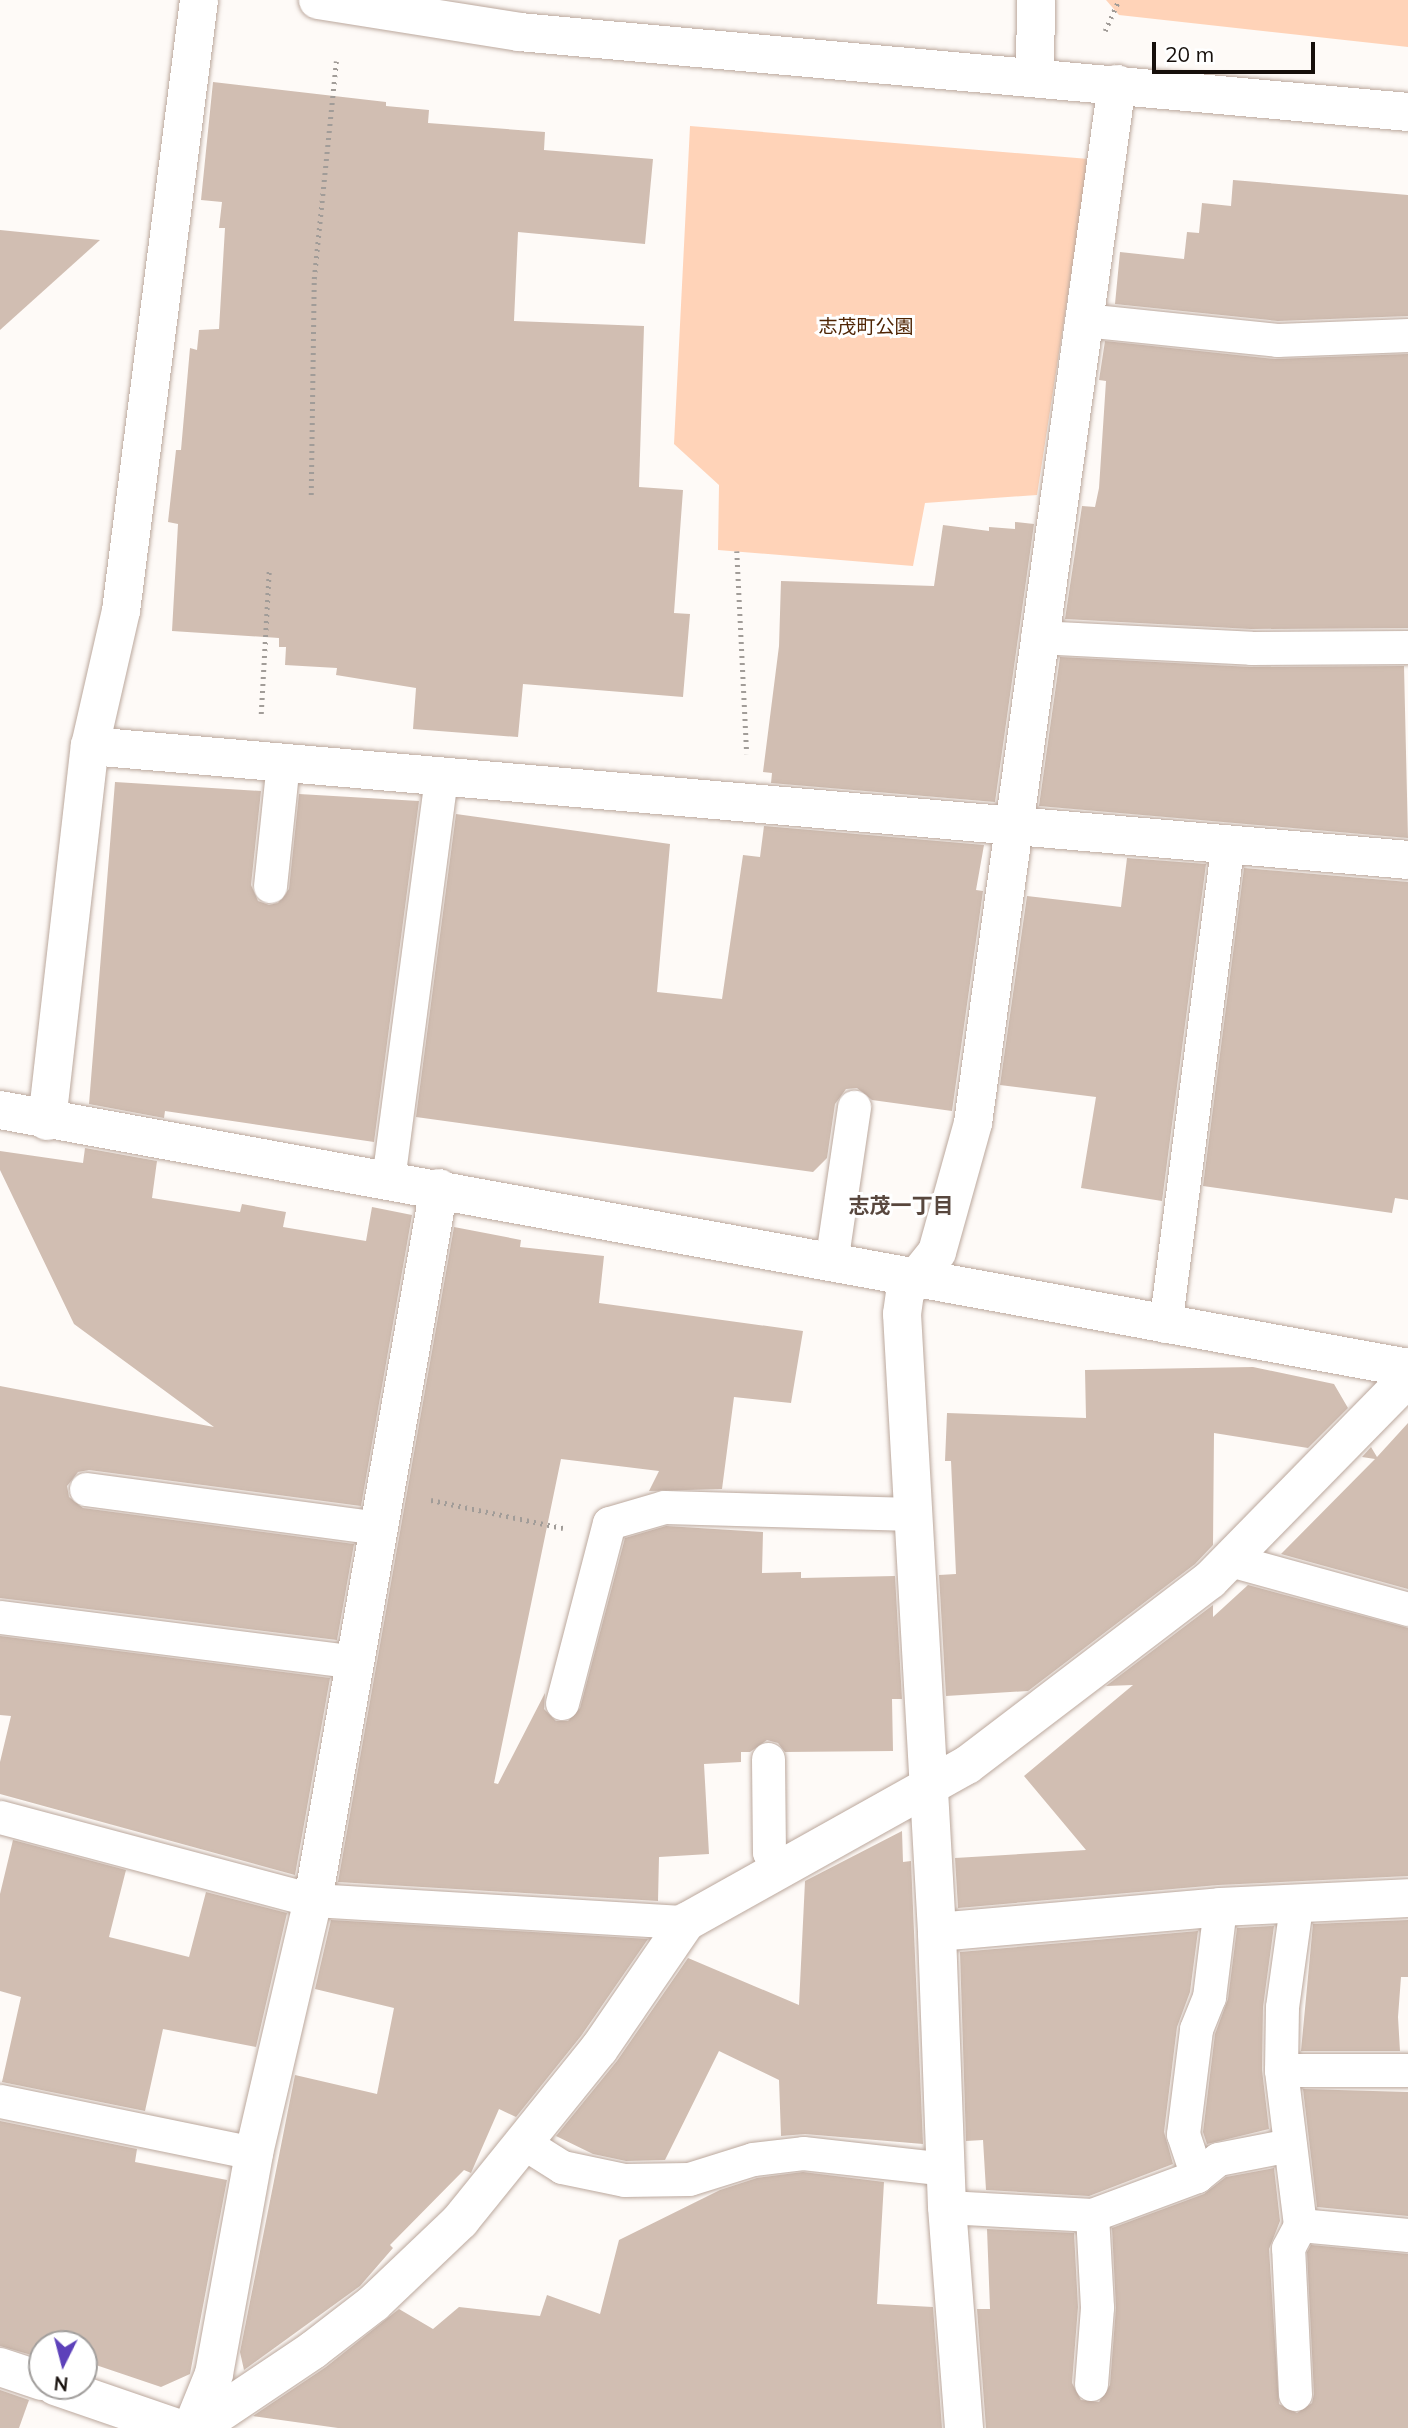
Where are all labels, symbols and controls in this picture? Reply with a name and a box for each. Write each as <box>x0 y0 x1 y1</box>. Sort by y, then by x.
scale bar <box>1156 28 1319 72</box>
text: 20 m <box>1165 41 1214 67</box>
park label: 志茂町公園 <box>819 316 913 338</box>
district label: 志茂一丁目 <box>849 1192 953 1218</box>
north arrow <box>28 2330 98 2400</box>
text: N <box>53 2371 69 2397</box>

